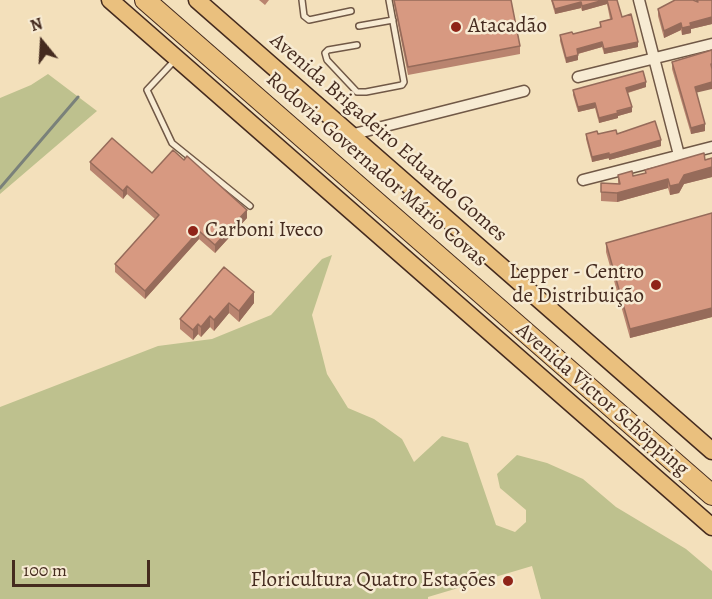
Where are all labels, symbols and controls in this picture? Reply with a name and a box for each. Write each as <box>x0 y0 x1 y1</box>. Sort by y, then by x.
north arrow <box>12 12 72 72</box>
text: N <box>27 13 45 37</box>
place label: Atacadão <box>468 14 547 40</box>
marker: Atacadão <box>449 20 463 34</box>
street label: Avenida Brigadeiro Eduardo Gomes <box>264 28 512 248</box>
street label: Rodovia Governador Mário Covas <box>260 67 492 273</box>
place label: Carboni Iveco <box>205 218 323 244</box>
marker: Carboni Iveco <box>186 224 200 238</box>
place label: Lepper - Centro de Distribuição <box>509 260 644 310</box>
marker: Lepper - Centro de Distribuição <box>649 278 663 292</box>
street label: Avenida Victor Schöpping <box>510 318 694 482</box>
scale bar <box>15 548 153 586</box>
text: 100 m <box>23 558 67 582</box>
place label: Floricultura Quatro Estações <box>251 568 496 594</box>
marker: Floricultura Quatro Estações <box>501 574 515 588</box>

